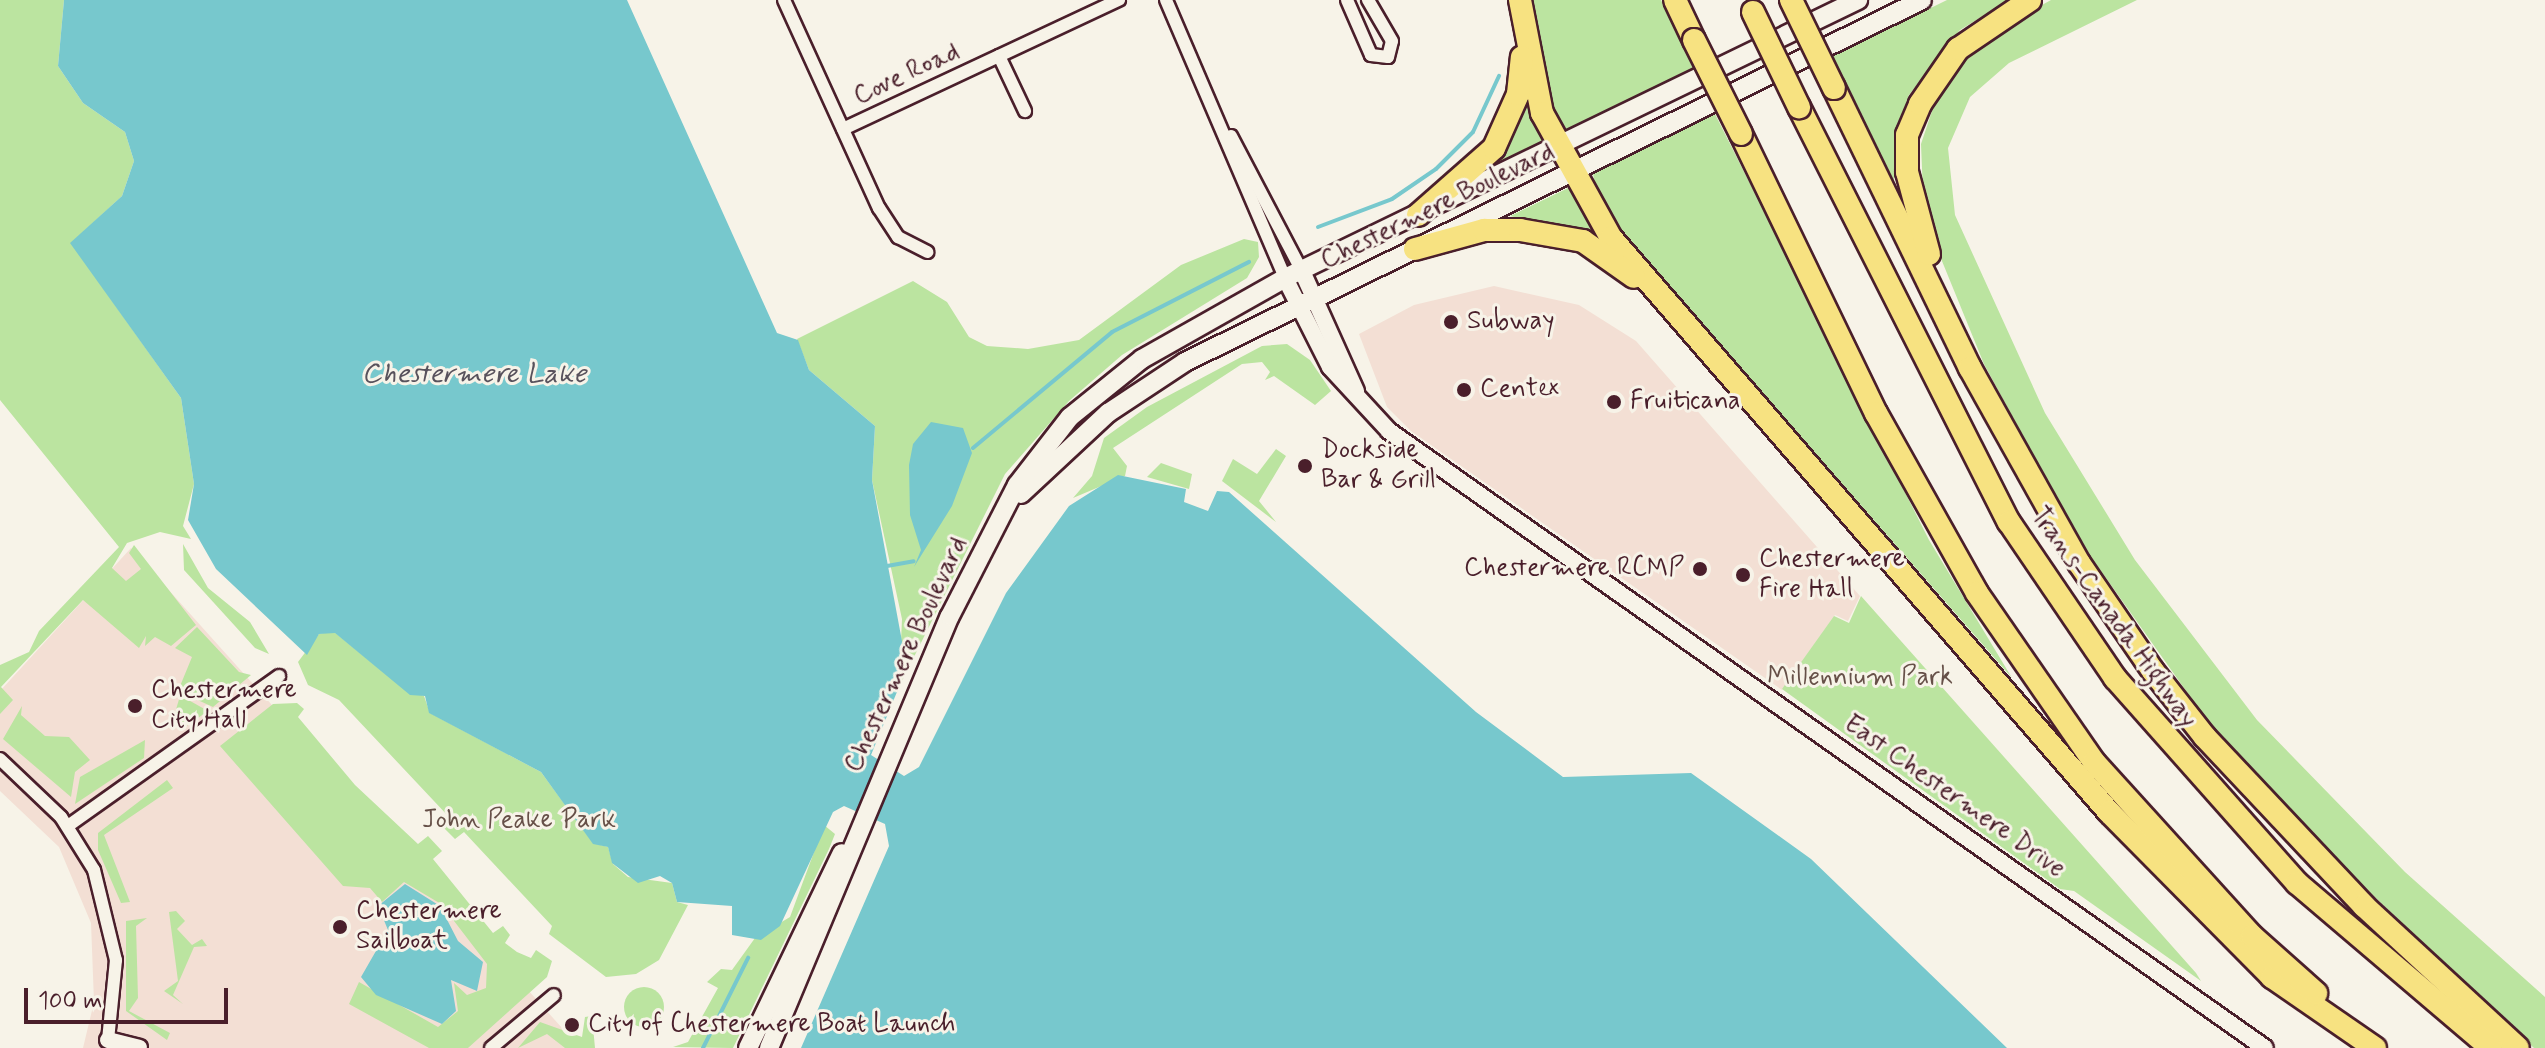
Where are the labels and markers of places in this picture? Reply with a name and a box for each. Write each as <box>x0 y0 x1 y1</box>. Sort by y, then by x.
place label: Subway <box>1467 306 1555 338</box>
marker: Subway <box>1442 313 1460 331</box>
place label: Centex <box>1480 374 1559 406</box>
marker: Centex <box>1455 381 1473 399</box>
place label: Fruiticana <box>1630 386 1740 418</box>
marker: Fruiticana <box>1605 393 1623 411</box>
place label: Dockside Bar & Grill <box>1321 435 1436 496</box>
marker: Dockside Bar & Grill <box>1296 457 1314 475</box>
place label: Chestermere Fire Hall <box>1759 544 1905 606</box>
place label: Chestermere RCMP <box>1464 553 1684 585</box>
marker: Chestermere RCMP <box>1691 560 1709 578</box>
marker: Chestermere Fire Hall <box>1734 566 1752 584</box>
place label: Chestermere City Hall <box>151 675 297 736</box>
marker: Chestermere City Hall <box>126 697 144 715</box>
place label: Chestermere Sailboat <box>356 896 502 958</box>
marker: Chestermere Sailboat <box>331 918 349 936</box>
place label: City of Chestermere Boat Launch <box>588 1009 958 1041</box>
marker: City of Chestermere Boat Launch <box>563 1016 581 1034</box>

